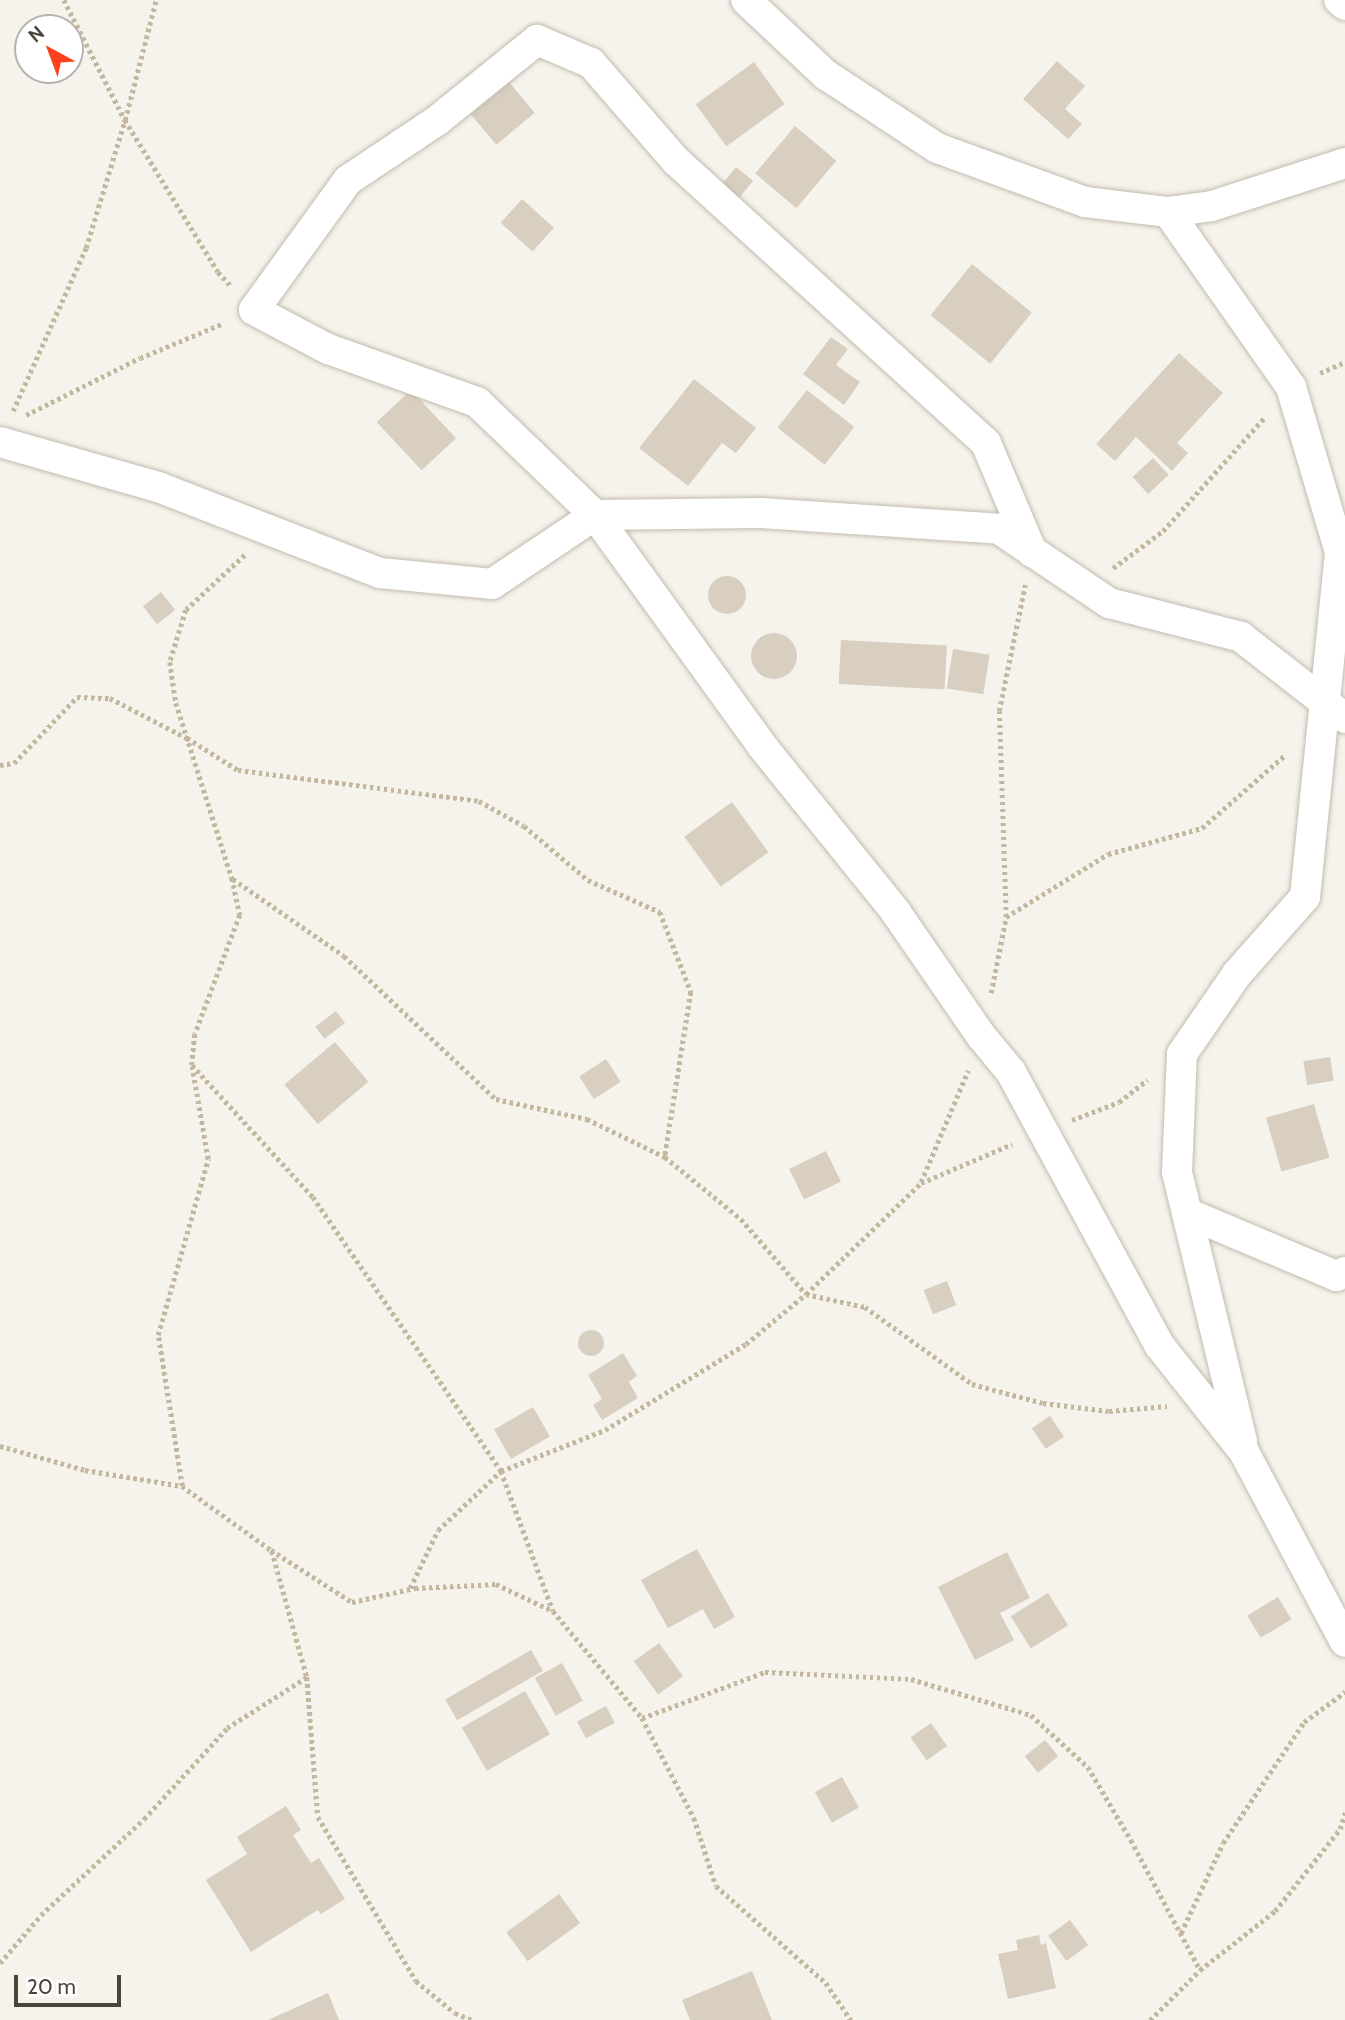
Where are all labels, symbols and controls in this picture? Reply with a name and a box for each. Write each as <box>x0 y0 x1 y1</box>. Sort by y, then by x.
north arrow <box>14 14 84 84</box>
text: N <box>24 21 49 47</box>
scale bar <box>18 1960 124 2004</box>
text: 20 m <box>27 1974 76 1999</box>

